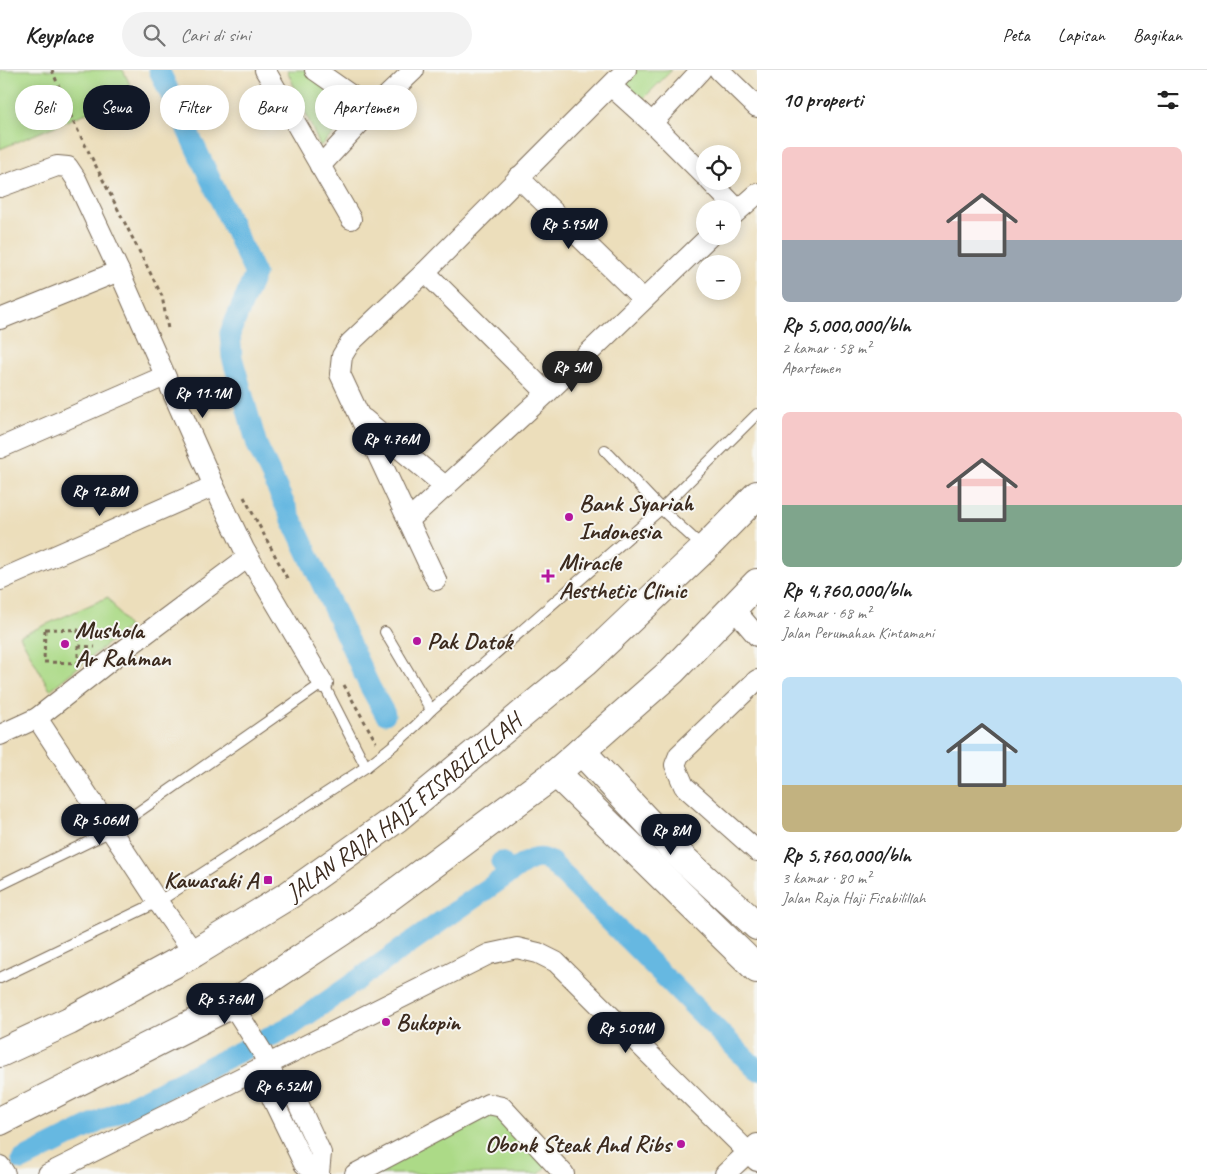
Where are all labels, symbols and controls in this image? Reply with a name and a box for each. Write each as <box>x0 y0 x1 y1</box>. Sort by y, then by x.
search box <box>122 12 472 57</box>
text: Keyplace <box>25 20 92 50</box>
icon: search <box>140 21 168 49</box>
text: Cari di sini <box>180 23 250 47</box>
text: Peta <box>1003 24 1030 46</box>
text: Lapisan <box>1058 24 1105 46</box>
text: Bagikan <box>1133 24 1182 46</box>
chip: Beli <box>15 85 73 130</box>
chip: Sewa <box>83 85 150 130</box>
chip: Filter <box>160 85 229 130</box>
chip: Baru <box>239 85 305 130</box>
chip: Apartemen <box>315 85 417 130</box>
icon: filters <box>1154 86 1182 114</box>
text: 10 properti <box>782 87 863 113</box>
map controls <box>696 145 741 300</box>
button: locate <box>696 145 741 190</box>
icon: home <box>937 180 1027 270</box>
button: + <box>696 200 741 245</box>
pin: Rp 5.95M <box>517 208 621 250</box>
text: Rp 5.95M <box>542 214 596 234</box>
button: − <box>696 255 741 300</box>
text: Rp 5,000,000/bln <box>782 312 911 338</box>
text: 2 kamar · 58 m² <box>782 338 871 358</box>
pin: Rp 5M <box>537 350 607 393</box>
text: Rp 5M <box>553 357 591 377</box>
text: Apartemen <box>782 358 841 378</box>
pin: Rp 11.1M <box>151 376 255 419</box>
text: Rp 11.1M <box>175 383 231 403</box>
pin: Rp 4.76M <box>339 422 443 465</box>
text: Rp 4.76M <box>363 429 419 449</box>
icon: home <box>937 445 1027 535</box>
pin: Rp 12.8M <box>48 474 152 517</box>
text: Rp 12.8M <box>72 481 128 501</box>
place label: Bank Syariah Indonesia <box>579 488 694 546</box>
marker: Bank Syariah Indonesia <box>563 511 575 523</box>
place label: Miracle Aesthetic Clinic <box>559 547 688 605</box>
marker: Miracle Aesthetic Clinic <box>541 569 555 583</box>
text: Rp 4,760,000/bln <box>782 577 911 603</box>
text: 2 kamar · 68 m² <box>782 603 871 623</box>
place label: Mushola Ar Rahman <box>75 615 172 673</box>
text: Jalan Perumahan Kintamani <box>782 623 934 643</box>
place label: Pak Datok <box>427 626 514 656</box>
marker: Pak Datok <box>411 635 423 647</box>
marker: Mushola Ar Rahman <box>59 638 71 650</box>
street label: JALAN RAJA HAJI FISABILILLAH <box>279 704 530 908</box>
icon: home <box>937 710 1027 800</box>
pin: Rp 5.06M <box>48 804 152 846</box>
text: Rp 5.06M <box>72 810 128 830</box>
pin: Rp 8M <box>636 814 706 856</box>
text: Rp 8M <box>652 820 690 840</box>
text: Rp 5,760,000/bln <box>782 842 911 868</box>
place label: Kawasaki A <box>164 865 260 895</box>
text: 3 kamar · 80 m² <box>782 868 871 888</box>
marker: Kawasaki A <box>262 874 274 886</box>
text: Jalan Raja Haji Fisabilillah <box>782 888 925 908</box>
pin: Rp 5.76M <box>173 982 277 1025</box>
text: Rp 5.76M <box>197 989 253 1009</box>
place label: Bukopin <box>396 1007 462 1037</box>
pin: Rp 5.09M <box>574 1012 678 1054</box>
marker: Bukopin <box>380 1016 392 1028</box>
text: Rp 5.09M <box>599 1018 653 1038</box>
pin: Rp 6.52M <box>231 1070 335 1112</box>
text: Rp 6.52M <box>255 1076 311 1096</box>
place label: Obonk Steak And Ribs <box>485 1129 674 1159</box>
marker: Obonk Steak And Ribs <box>675 1138 687 1150</box>

